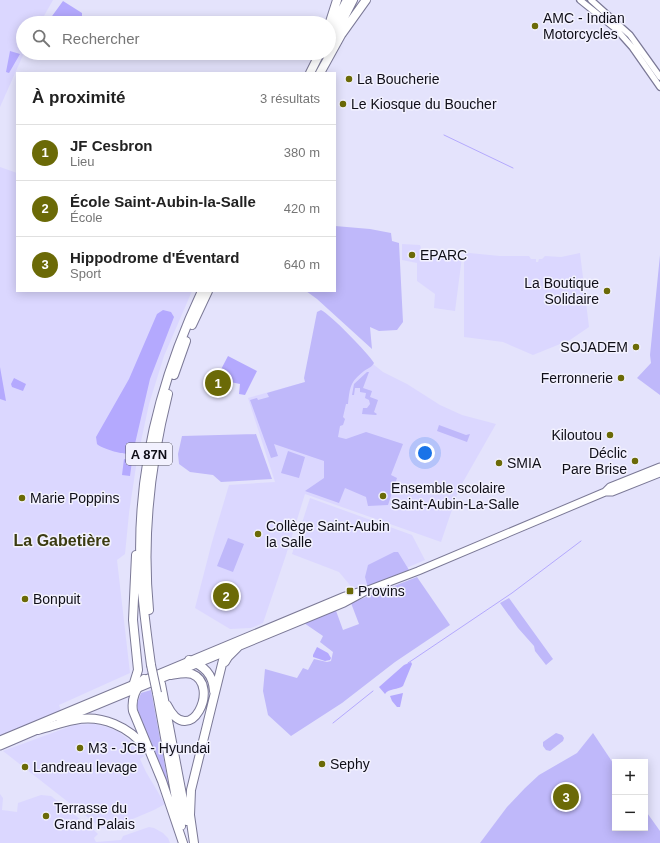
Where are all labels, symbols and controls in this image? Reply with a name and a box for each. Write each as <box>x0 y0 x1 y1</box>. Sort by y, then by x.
place label: AMC - Indian Motorcycles <box>543 10 625 42</box>
search box <box>16 16 336 60</box>
marker: AMC - Indian Motorcycles <box>530 21 540 31</box>
icon: search <box>30 27 52 49</box>
text: Rechercher <box>62 30 140 47</box>
place label: La Boucherie <box>357 71 440 87</box>
marker: La Boucherie <box>344 74 354 84</box>
text: À proximité <box>32 88 126 107</box>
text: 3 résultats <box>260 91 320 106</box>
place label: Le Kiosque du Boucher <box>351 96 497 112</box>
marker: Le Kiosque du Boucher <box>338 99 348 109</box>
text: JF Cesbron <box>70 137 153 154</box>
text: 1 <box>41 145 49 160</box>
text: 380 m <box>284 145 320 160</box>
text: Lieu <box>70 154 95 169</box>
text: École Saint-Aubin-la-Salle <box>70 193 256 210</box>
text: 2 <box>41 201 49 216</box>
text: 420 m <box>284 201 320 216</box>
text: École <box>70 210 103 225</box>
place label: EPARC <box>420 247 467 263</box>
text: Hippodrome d'Éventard <box>70 249 239 266</box>
marker: EPARC <box>407 250 417 260</box>
text: 3 <box>41 257 49 272</box>
text: 640 m <box>284 257 320 272</box>
text: Sport <box>70 266 101 281</box>
place label: La Boutique Solidaire <box>524 275 599 307</box>
marker: La Boutique Solidaire <box>602 286 612 296</box>
place label: SOJADEM <box>560 339 628 355</box>
marker: SOJADEM <box>631 342 641 352</box>
pin: 1 <box>205 368 231 398</box>
place label: Ferronnerie <box>541 370 613 386</box>
marker: Ferronnerie <box>616 373 626 383</box>
place label: Kiloutou <box>551 427 602 443</box>
marker: Kiloutou <box>605 430 615 440</box>
road number: A 87N <box>126 443 172 465</box>
your location <box>415 443 435 463</box>
place label: Déclic Pare Brise <box>562 445 627 477</box>
place label: SMIA <box>507 455 542 471</box>
marker: Déclic Pare Brise <box>630 456 640 466</box>
marker: SMIA <box>494 458 504 468</box>
place label: Ensemble scolaire Saint-Aubin-La-Salle <box>391 480 520 512</box>
place label: Marie Poppins <box>30 490 120 506</box>
marker: Ensemble scolaire Saint-Aubin-La-Salle <box>378 491 388 501</box>
marker: Marie Poppins <box>17 493 27 503</box>
place label: Collège Saint-Aubin la Salle <box>266 518 390 550</box>
marker: Collège Saint-Aubin la Salle <box>253 529 263 539</box>
district label: La Gabetière <box>14 532 111 549</box>
pin: 2 <box>213 581 239 611</box>
place label: Provins <box>358 583 405 599</box>
marker: Provins <box>345 586 355 596</box>
place label: Bonpuit <box>33 591 81 607</box>
marker: Bonpuit <box>20 594 30 604</box>
place label: M3 - JCB - Hyundai <box>88 740 210 756</box>
marker: M3 - JCB - Hyundai <box>75 743 85 753</box>
place label: Sephy <box>330 756 370 772</box>
place label: Landreau levage <box>33 759 138 775</box>
marker: Sephy <box>317 759 327 769</box>
map controls <box>612 759 648 831</box>
button: + <box>612 759 648 795</box>
marker: Landreau levage <box>20 762 30 772</box>
pin: 3 <box>553 782 579 812</box>
button: − <box>612 795 648 831</box>
place label: Terrasse du Grand Palais <box>54 800 135 832</box>
marker: Terrasse du Grand Palais <box>41 811 51 821</box>

